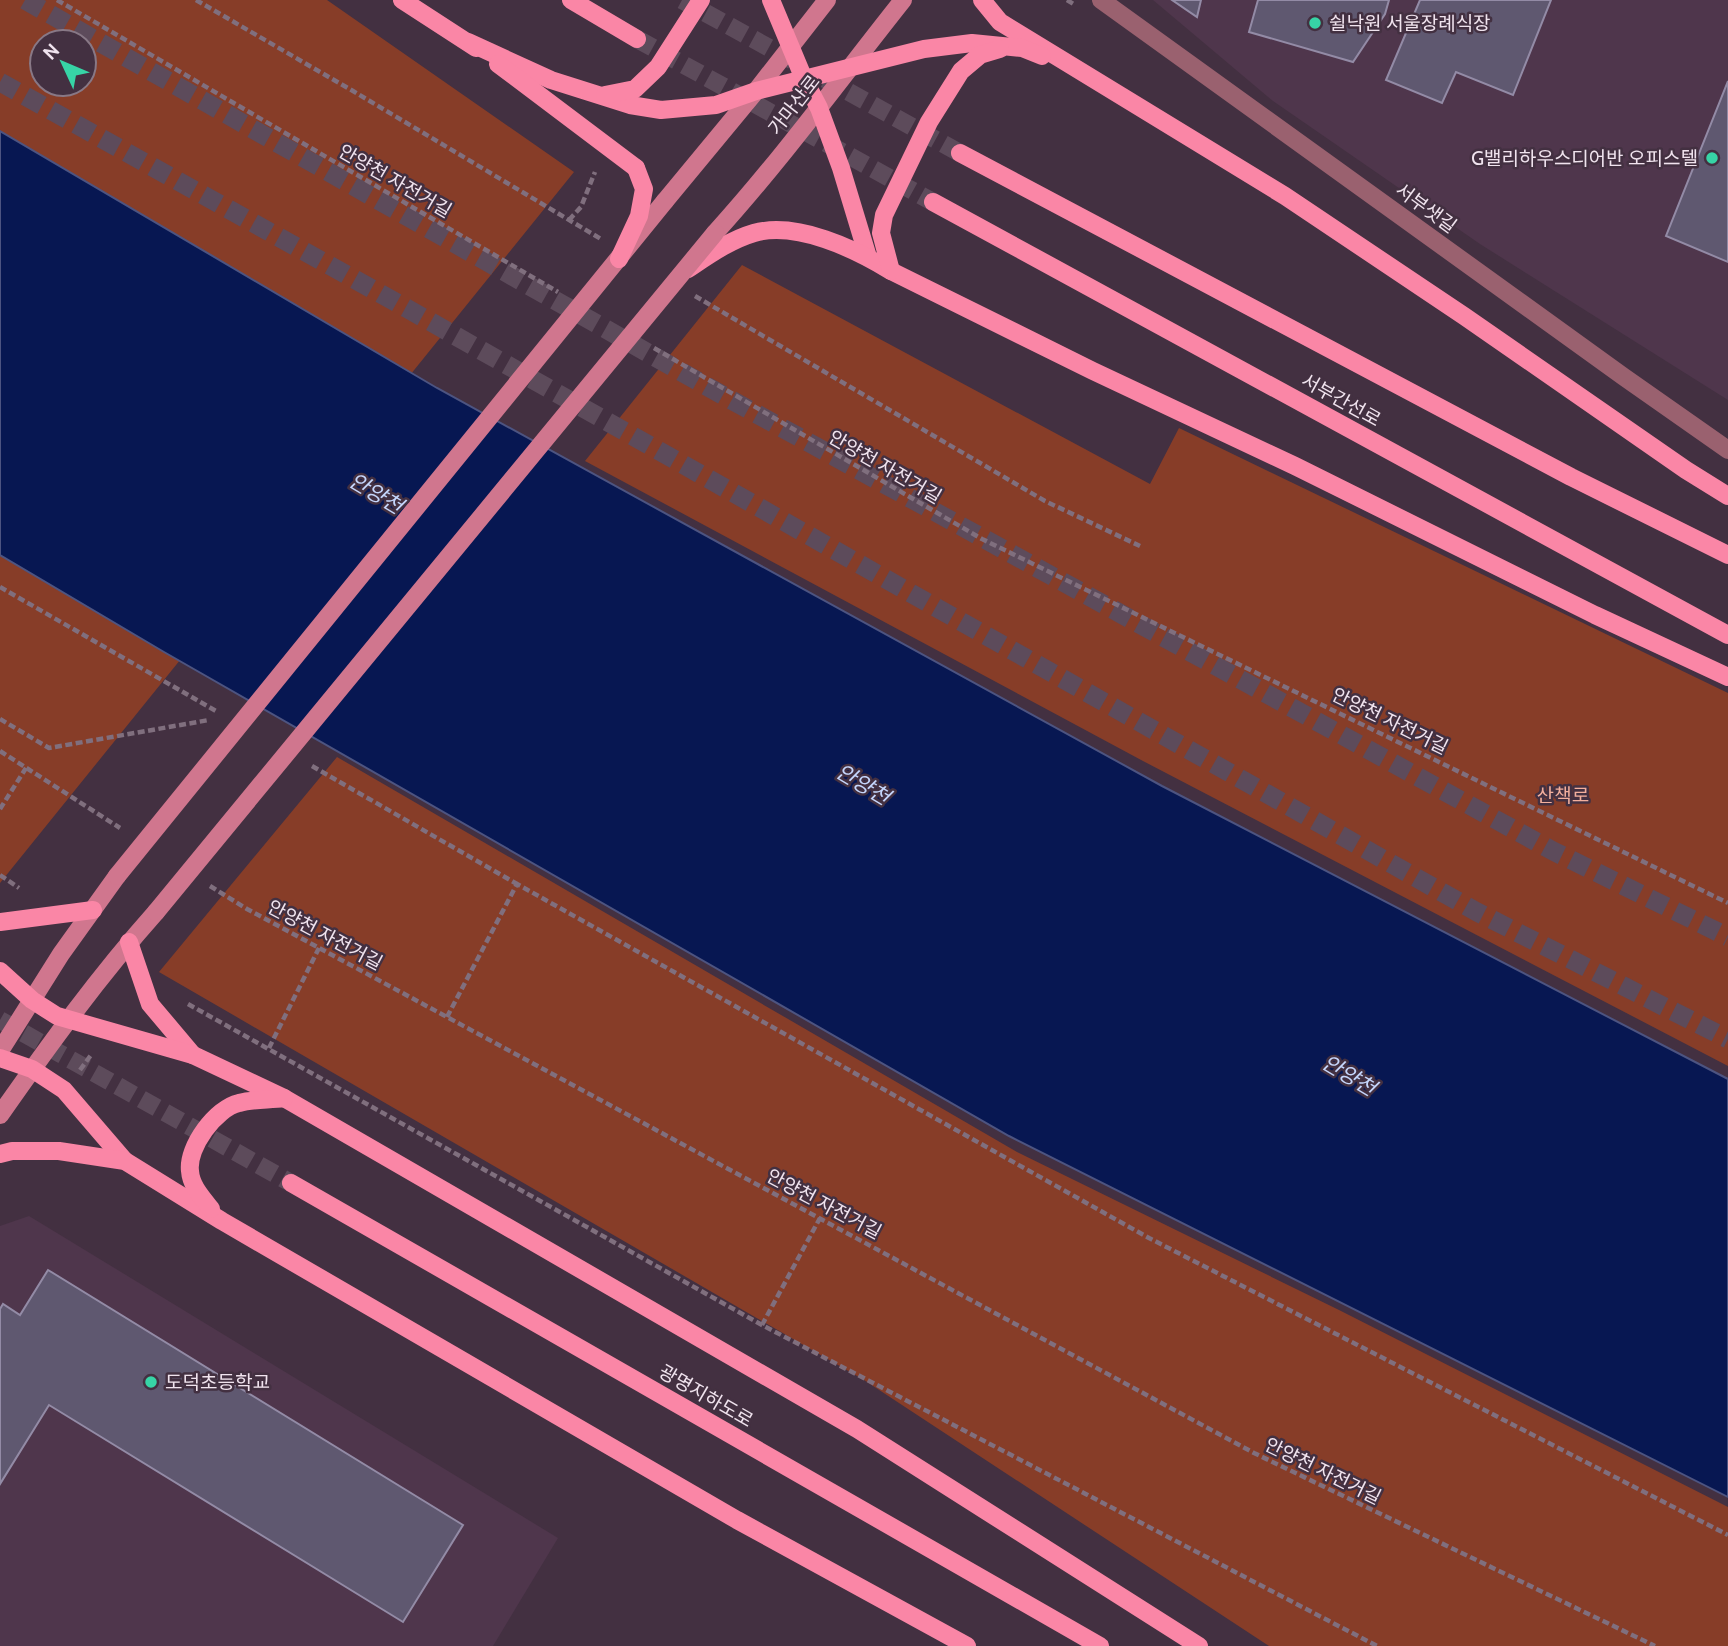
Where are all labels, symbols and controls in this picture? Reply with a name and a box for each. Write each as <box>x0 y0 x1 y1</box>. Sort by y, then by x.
place label: 쉴낙원 서울장례식장 <box>1329 12 1491 35</box>
marker: 쉴낙원 서울장례식장 <box>1307 15 1323 31</box>
north arrow <box>28 28 98 98</box>
text: N <box>38 39 64 64</box>
street label: 가마산로 <box>763 70 825 140</box>
street label: 안양천 자전거길 <box>334 139 456 223</box>
place label: G밸리하우스디어반 오피스텔 <box>1471 147 1698 170</box>
marker: G밸리하우스디어반 오피스텔 <box>1704 150 1720 166</box>
street label: 서부샛길 <box>1391 178 1461 238</box>
street label: 서부간선로 <box>1297 369 1385 431</box>
street label: 안양천 자전거길 <box>824 425 946 509</box>
water label: 안양천 <box>345 467 410 520</box>
street label: 안양천 자전거길 <box>1328 683 1452 759</box>
water label: 안양천 <box>832 758 897 811</box>
park label: 산책로 <box>1537 784 1589 807</box>
street label: 안양천 자전거길 <box>264 895 386 975</box>
water label: 안양천 <box>1318 1049 1383 1102</box>
street label: 안양천 자전거길 <box>763 1164 885 1244</box>
street label: 광명지하도로 <box>655 1360 757 1432</box>
place label: 도덕초등학교 <box>165 1371 270 1394</box>
marker: 도덕초등학교 <box>143 1374 159 1390</box>
street label: 안양천 자전거길 <box>1261 1433 1385 1509</box>

